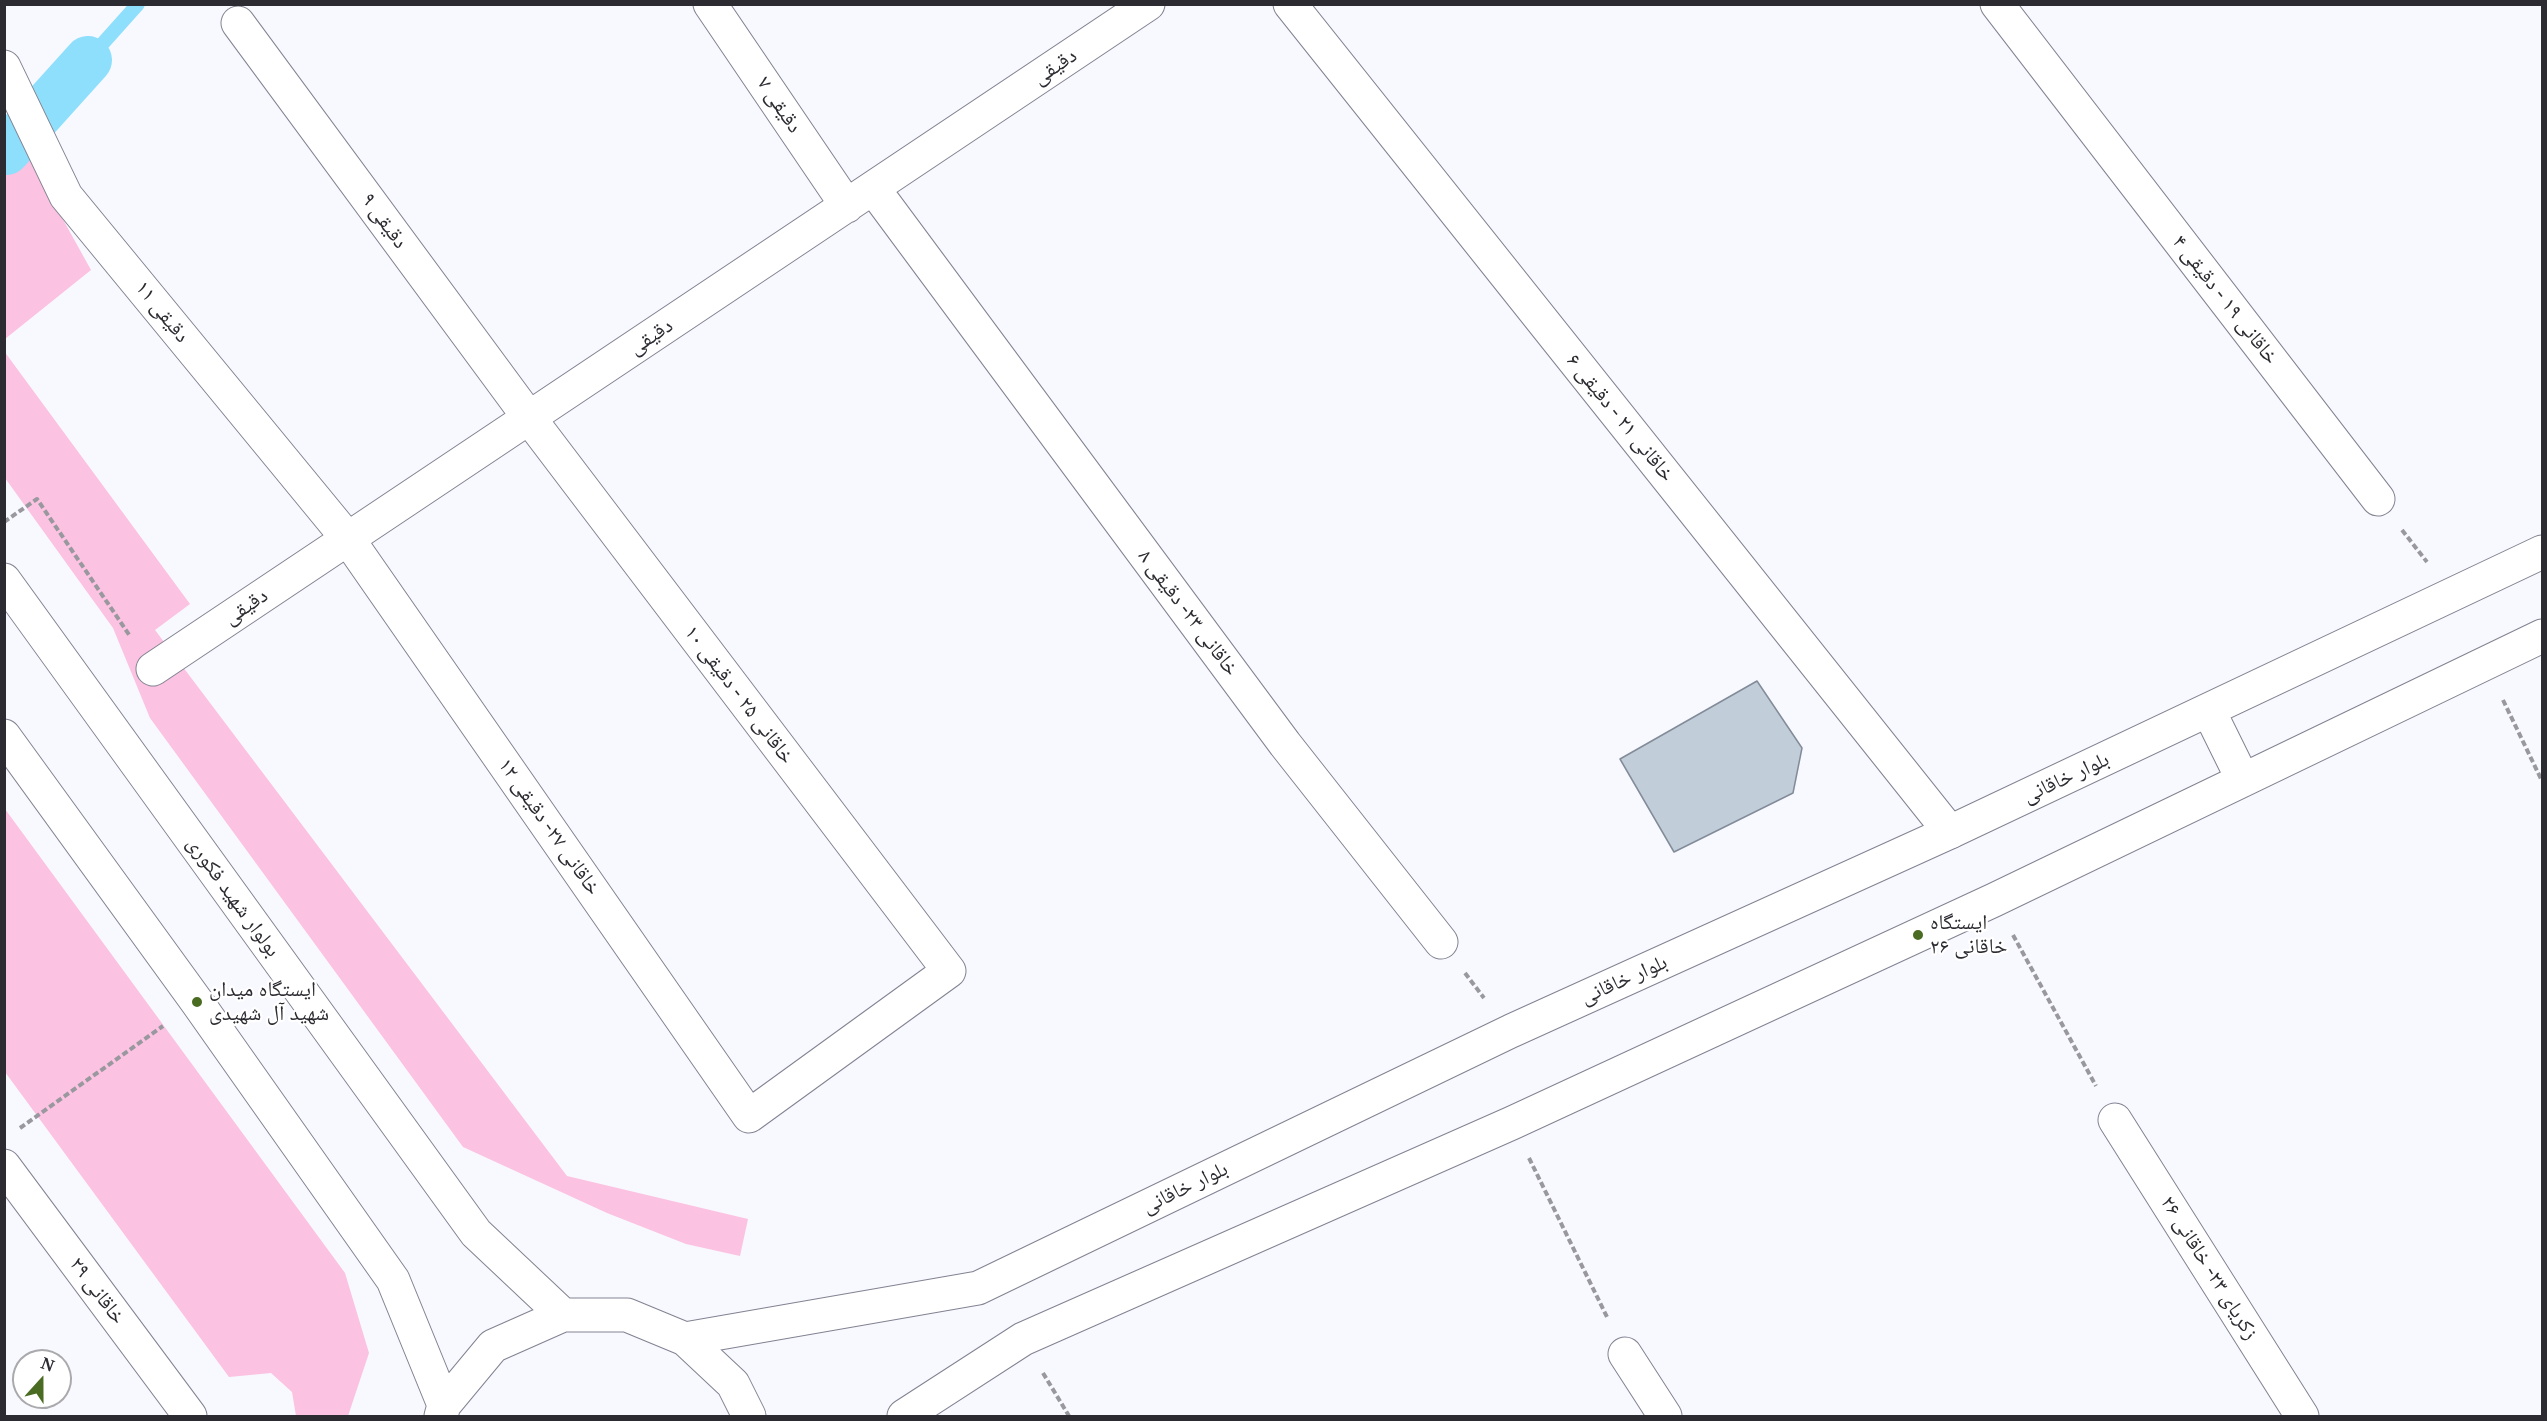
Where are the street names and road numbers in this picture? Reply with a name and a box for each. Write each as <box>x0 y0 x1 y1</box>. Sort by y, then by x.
street label: دقیقی <box>1028 43 1082 91</box>
street label: دقیقی ۷ <box>751 72 807 138</box>
street label: دقیقی ۹ <box>355 188 413 254</box>
street label: خاقانی ۱۹ - دقیقی ۴ <box>2167 230 2283 370</box>
street label: دقیقی ۱۱ <box>130 276 194 348</box>
street label: دقیقی <box>624 313 678 361</box>
street label: خاقانی ۲۱ - دقیقی ۶ <box>1561 349 1679 487</box>
street label: خاقانی ۲۳- دقیقی ۸ <box>1132 545 1244 681</box>
street label: دقیقی <box>219 583 273 631</box>
street label: خاقانی ۲۵ - دقیقی ۱۰ <box>679 621 799 769</box>
street label: بلوار خاقانی <box>2019 747 2113 809</box>
street label: خاقانی ۲۷- دقیقی ۱۲ <box>492 754 606 900</box>
street label: بولوار شهید فکوری <box>181 832 285 962</box>
street label: بلوار خاقانی <box>1577 950 1671 1010</box>
street label: بلوار خاقانی <box>1138 1156 1232 1220</box>
street label: زکریای ۲۳- خاقانی ۲۶ <box>2155 1192 2263 1344</box>
street label: خاقانی ۲۹ <box>64 1253 130 1329</box>

